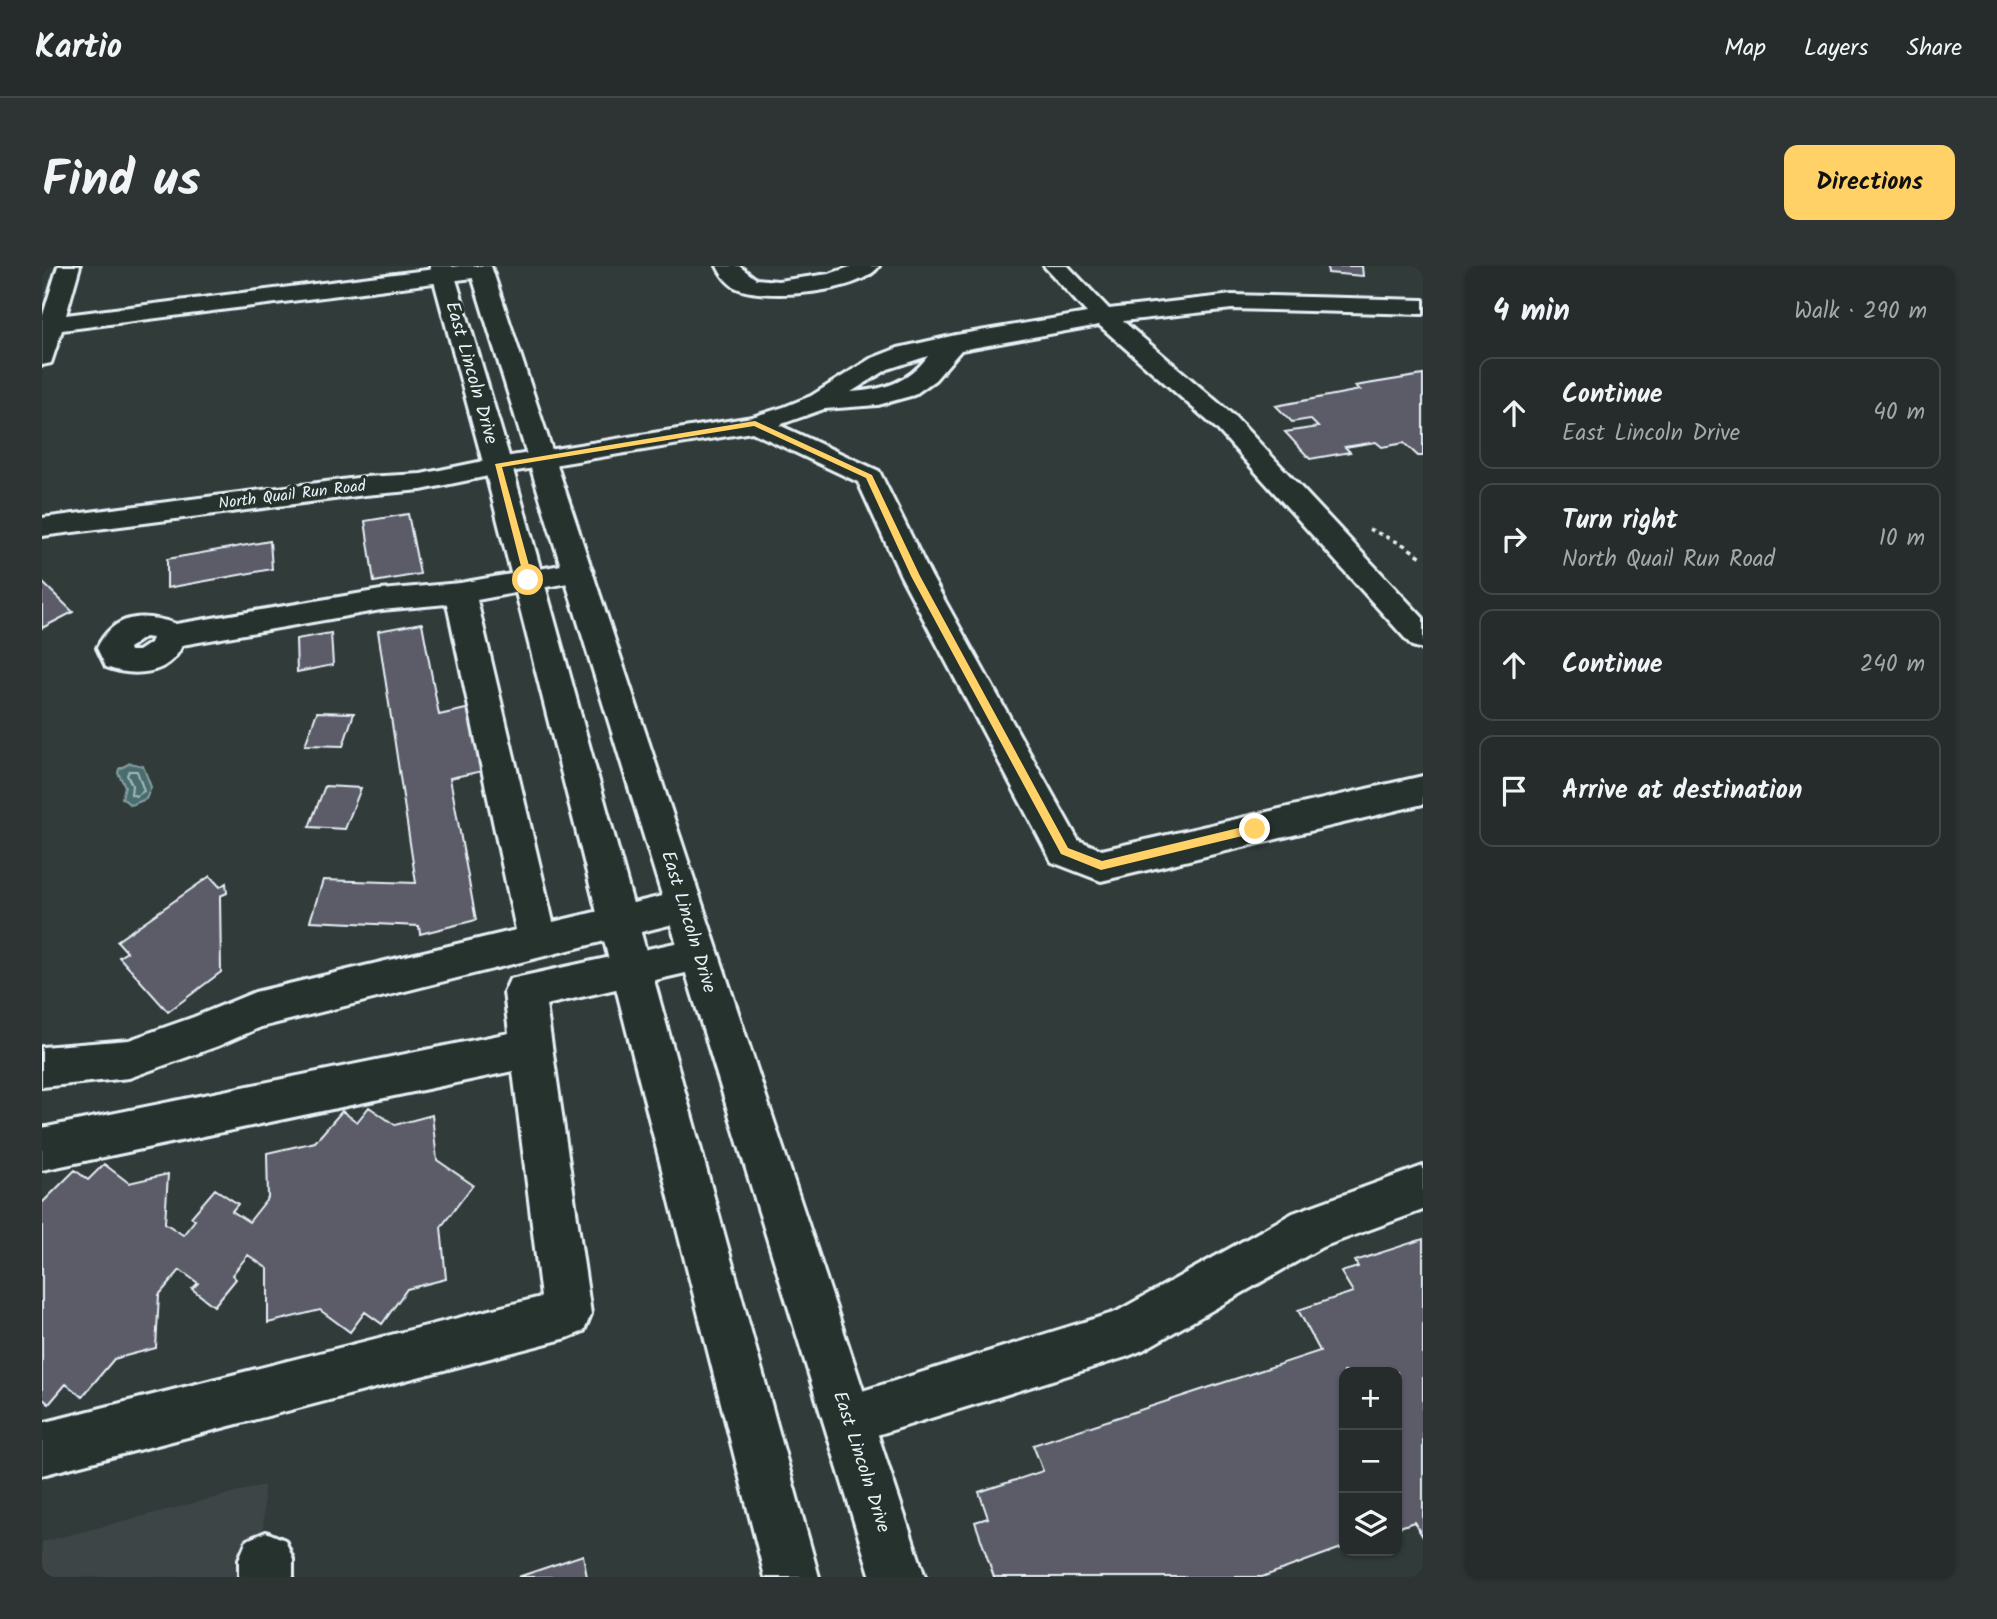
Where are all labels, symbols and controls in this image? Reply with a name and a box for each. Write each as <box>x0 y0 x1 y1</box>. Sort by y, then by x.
text: Kartio <box>35 22 122 75</box>
text: Map <box>1724 29 1766 68</box>
text: Layers <box>1804 29 1868 68</box>
text: Share <box>1906 29 1962 68</box>
text: Find us <box>42 143 200 221</box>
button: Directions <box>1784 145 1955 220</box>
text: 4 min <box>1493 288 1570 336</box>
text: Walk · 290 m <box>1794 294 1927 330</box>
street label: East Lincoln Drive <box>436 298 506 448</box>
text: Continue <box>1562 374 1663 416</box>
icon: ahead <box>1495 394 1533 432</box>
text: 40 m <box>1873 395 1925 431</box>
text: East Lincoln Drive <box>1562 416 1740 452</box>
street label: North Quail Run Road <box>217 473 368 516</box>
text: Turn right <box>1562 500 1678 542</box>
icon: right <box>1495 520 1533 558</box>
text: 10 m <box>1879 521 1925 557</box>
text: North Quail Run Road <box>1562 542 1775 578</box>
route start <box>512 564 543 595</box>
text: Continue <box>1562 644 1663 686</box>
icon: ahead <box>1495 646 1533 684</box>
text: 240 m <box>1860 647 1925 683</box>
text: Arrive at destination <box>1562 770 1802 812</box>
icon: arrive <box>1495 772 1533 810</box>
route end <box>1239 813 1270 844</box>
street label: East Lincoln Drive <box>652 847 724 997</box>
map controls <box>1339 1367 1402 1556</box>
button: + <box>1339 1367 1402 1430</box>
street label: East Lincoln Drive <box>824 1387 898 1537</box>
button: − <box>1339 1430 1402 1493</box>
button: layers <box>1339 1493 1402 1556</box>

